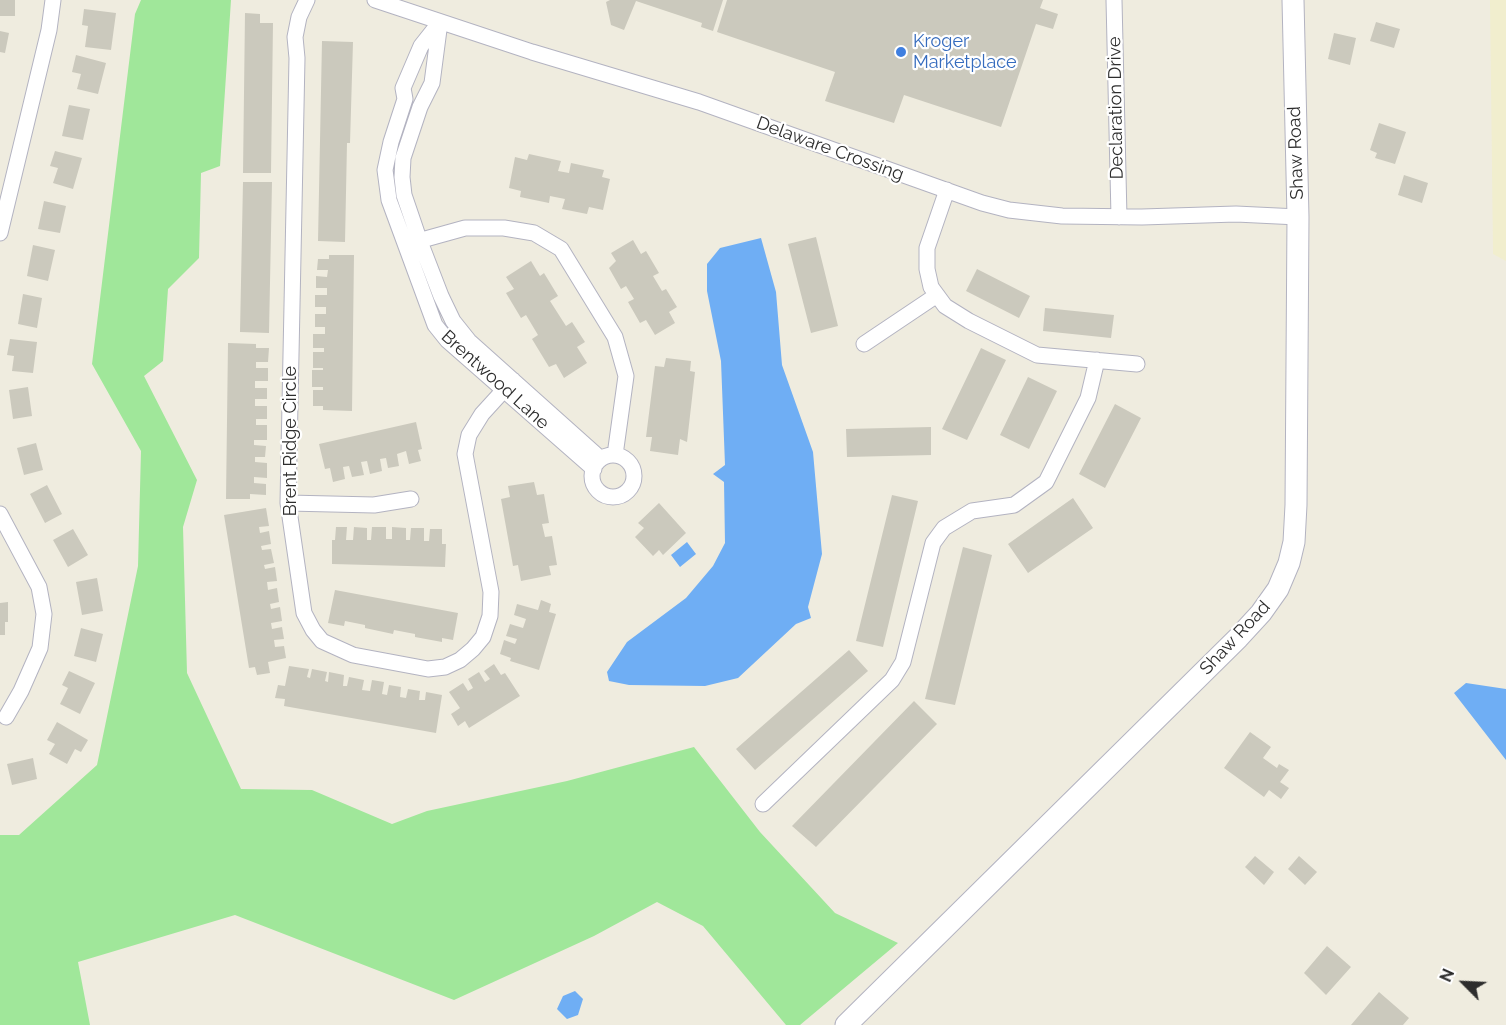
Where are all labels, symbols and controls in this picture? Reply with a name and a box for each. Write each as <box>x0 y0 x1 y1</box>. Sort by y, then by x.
place label: Kroger Marketplace <box>913 31 1017 74</box>
street label: Declaration Drive <box>1104 36 1128 180</box>
marker: Kroger Marketplace <box>894 45 908 59</box>
street label: Shaw Road <box>1284 106 1308 200</box>
street label: Delaware Crossing <box>753 112 907 186</box>
street label: Brentwood Lane <box>437 326 553 434</box>
street label: Brent Ridge Circle <box>280 366 302 516</box>
street label: Shaw Road <box>1195 597 1275 679</box>
north arrow <box>1434 953 1494 1013</box>
text: N <box>1436 966 1458 985</box>

